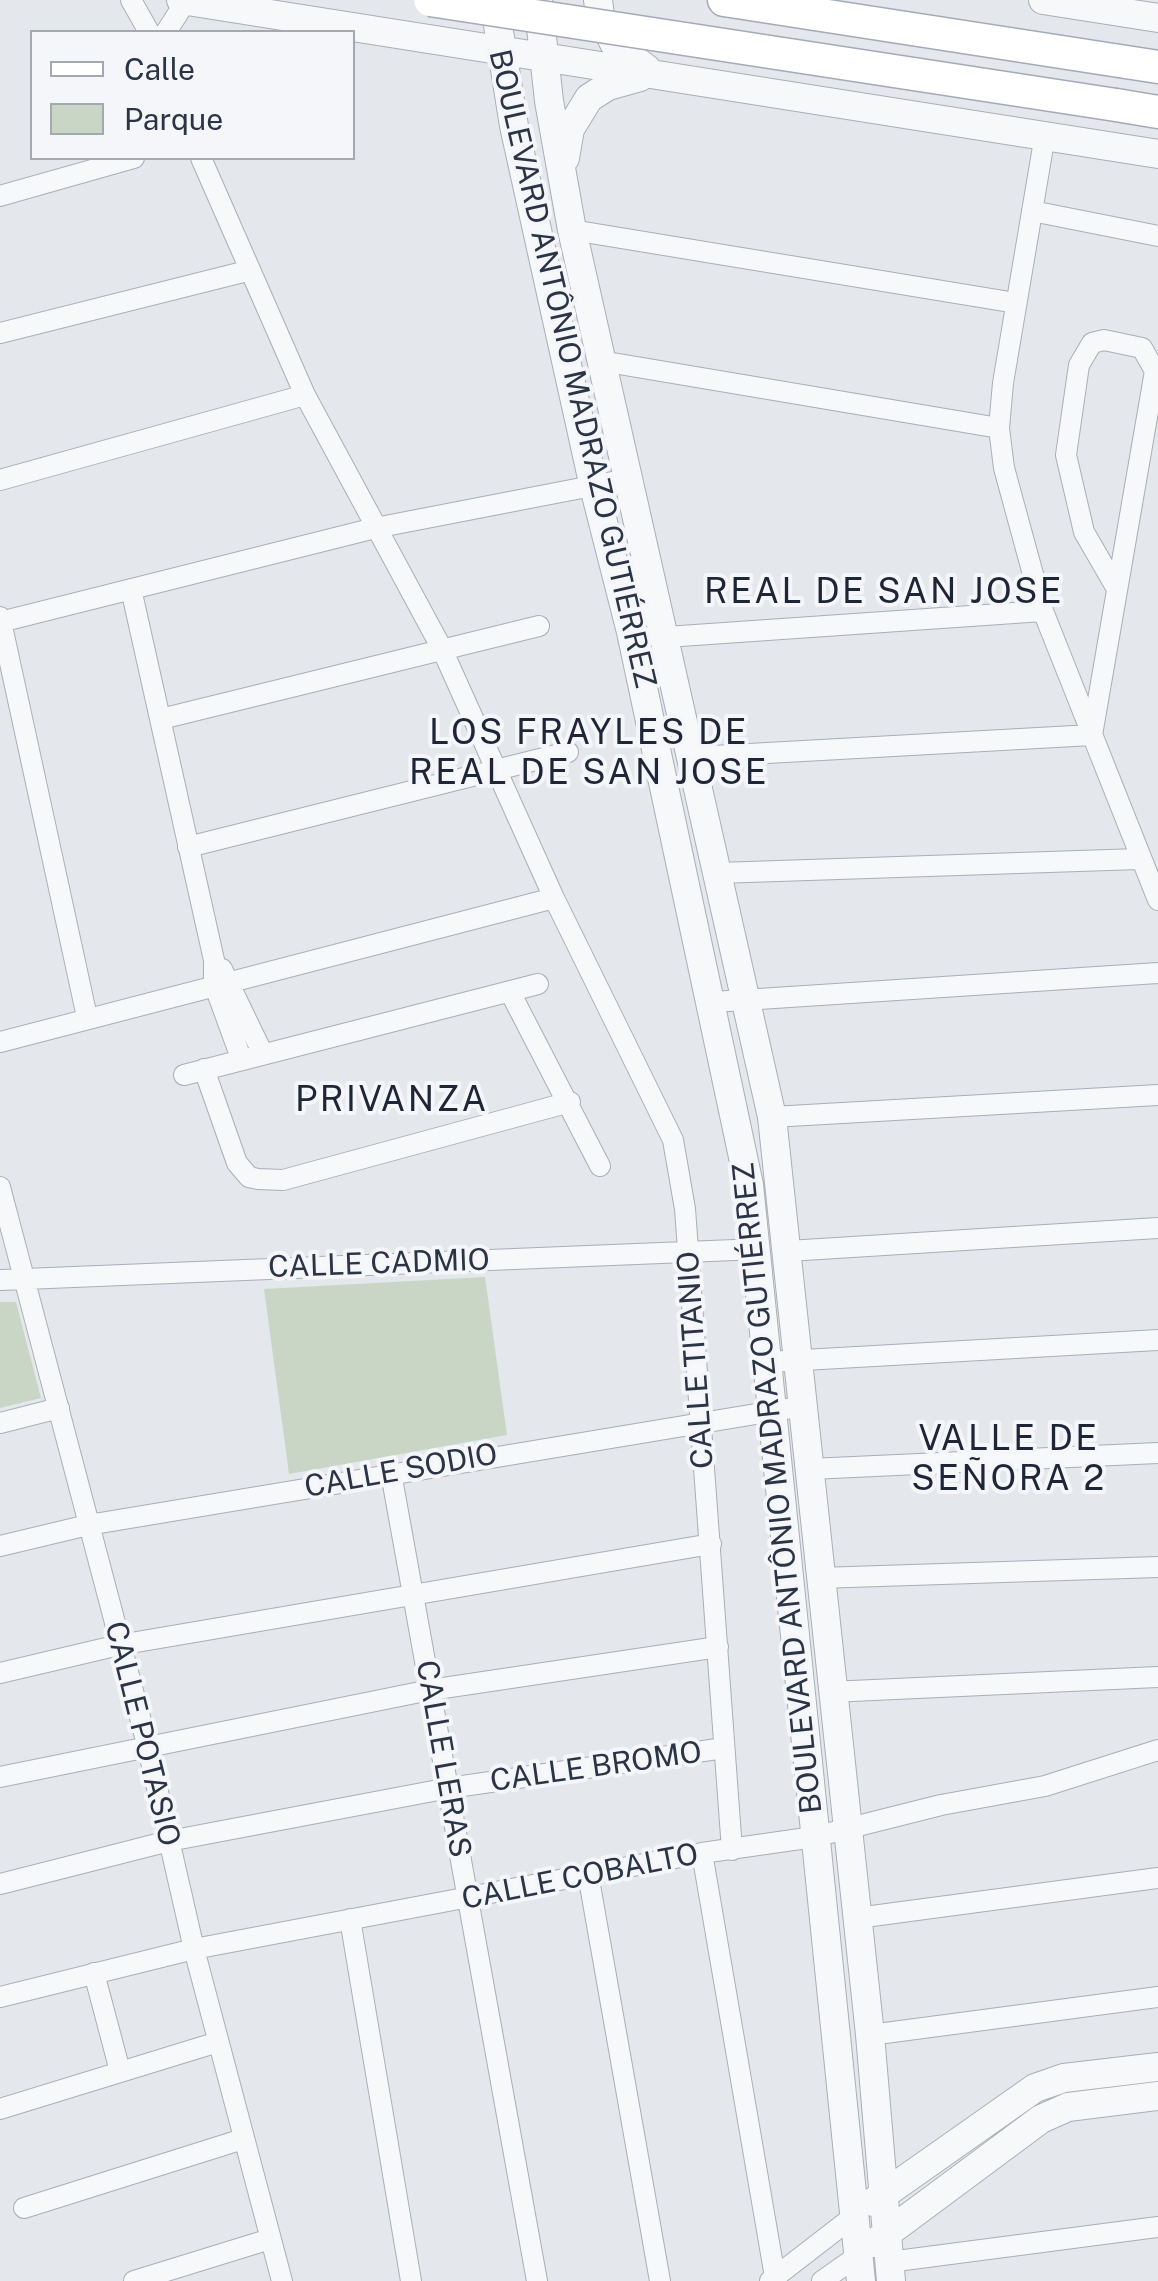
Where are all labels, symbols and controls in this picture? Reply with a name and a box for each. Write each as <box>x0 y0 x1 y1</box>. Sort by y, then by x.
legend <box>30 30 355 160</box>
street label: BOULEVARD ANTÔNIO MADRAZO GUTIÉRREZ <box>481 46 663 692</box>
text: Calle <box>124 51 195 87</box>
text: Parque <box>124 101 223 137</box>
district label: REAL DE SAN JOSE <box>704 571 1064 613</box>
district label: LOS FRAYLES DE REAL DE SAN JOSE <box>409 712 769 794</box>
district label: PRIVANZA <box>295 1079 489 1121</box>
street label: BOULEVARD ANTÔNIO MADRAZO GUTIÉRREZ <box>726 1161 830 1815</box>
street label: CALLE CADMIO <box>268 1242 490 1286</box>
street label: CALLE TITANIO <box>670 1250 722 1470</box>
district label: VALLE DE SEÑORA 2 <box>911 1418 1107 1500</box>
street label: CALLE SODIO <box>302 1436 500 1506</box>
street label: CALLE POTASIO <box>97 1618 187 1850</box>
street label: CALLE LERAS <box>408 1658 478 1860</box>
street label: CALLE BROMO <box>488 1734 704 1800</box>
street label: CALLE COBALTO <box>459 1836 701 1918</box>

